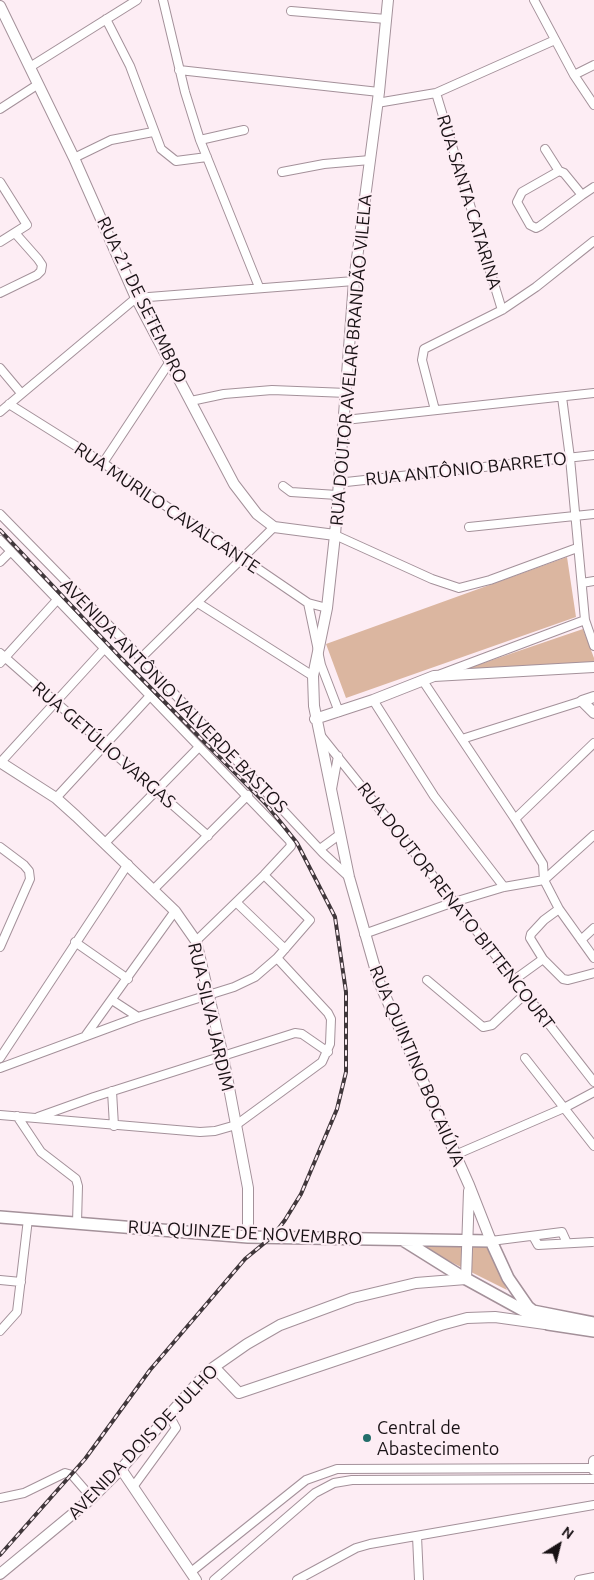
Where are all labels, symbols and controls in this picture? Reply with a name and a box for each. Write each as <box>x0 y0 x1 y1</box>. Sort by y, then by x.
street label: RUA SANTA CATARINA <box>432 112 506 292</box>
street label: RUA DOUTOR AVELAR BRANDÃO VILELA <box>326 193 376 527</box>
street label: RUA 21 DE SETEMBRO <box>92 213 192 387</box>
street label: RUA MURILO CAVALCANTE <box>70 438 264 578</box>
street label: RUA ANTÔNIO BARRETO <box>364 448 568 490</box>
street label: AVENIDA ANTÔNIO VALVERDE BASTOS <box>56 574 292 818</box>
street label: RUA GETÚLIO VARGAS <box>28 677 180 813</box>
street label: RUA DOUTOR RENATO BITTENCOURT <box>353 778 559 1034</box>
street label: RUA SILVA JARDIM <box>183 941 239 1093</box>
street label: RUA QUINTINO BOCAIÚVA <box>365 962 469 1170</box>
street label: RUA QUINZE DE NOVEMBRO <box>127 1216 363 1250</box>
street label: AVENIDA DOIS DE JULHO <box>63 1360 223 1524</box>
place label: Central de Abastecimento <box>377 1417 499 1460</box>
marker: Central de Abastecimento <box>361 1432 373 1444</box>
north arrow <box>534 1520 584 1570</box>
text: N <box>559 1523 577 1542</box>

